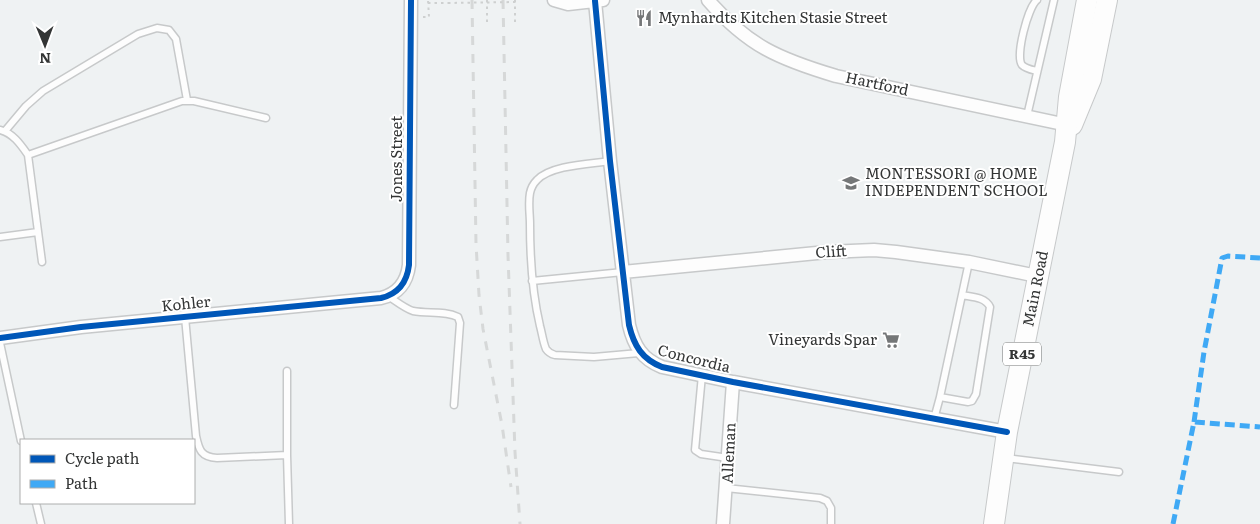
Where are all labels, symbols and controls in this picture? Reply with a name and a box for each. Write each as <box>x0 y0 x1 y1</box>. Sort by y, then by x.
place label: Mynhardts Kitchen Stasie Street <box>658 5 888 28</box>
restaurant icon: Mynhardts Kitchen Stasie Street <box>634 8 654 28</box>
north arrow <box>20 20 70 70</box>
text: N <box>39 49 51 69</box>
street label: Hartford <box>844 65 911 100</box>
street label: Jones Street <box>384 116 407 202</box>
place label: MONTESSORI @ HOME INDEPENDENT SCHOOL <box>865 161 1048 201</box>
school or university icon: MONTESSORI @ HOME INDEPENDENT SCHOOL <box>841 173 861 193</box>
street label: Clift <box>814 238 847 263</box>
street label: Main Road <box>1015 248 1053 329</box>
street label: Kohler <box>160 289 211 317</box>
place label: Vineyards Spar <box>768 327 877 350</box>
supermarket icon: Vineyards Spar <box>881 330 901 350</box>
street label: Concordia <box>656 337 734 378</box>
road number: R45 <box>1003 342 1041 366</box>
street label: Alleman <box>714 422 741 484</box>
legend <box>20 439 195 504</box>
text: Cycle path <box>65 446 140 469</box>
text: Path <box>65 471 98 494</box>

